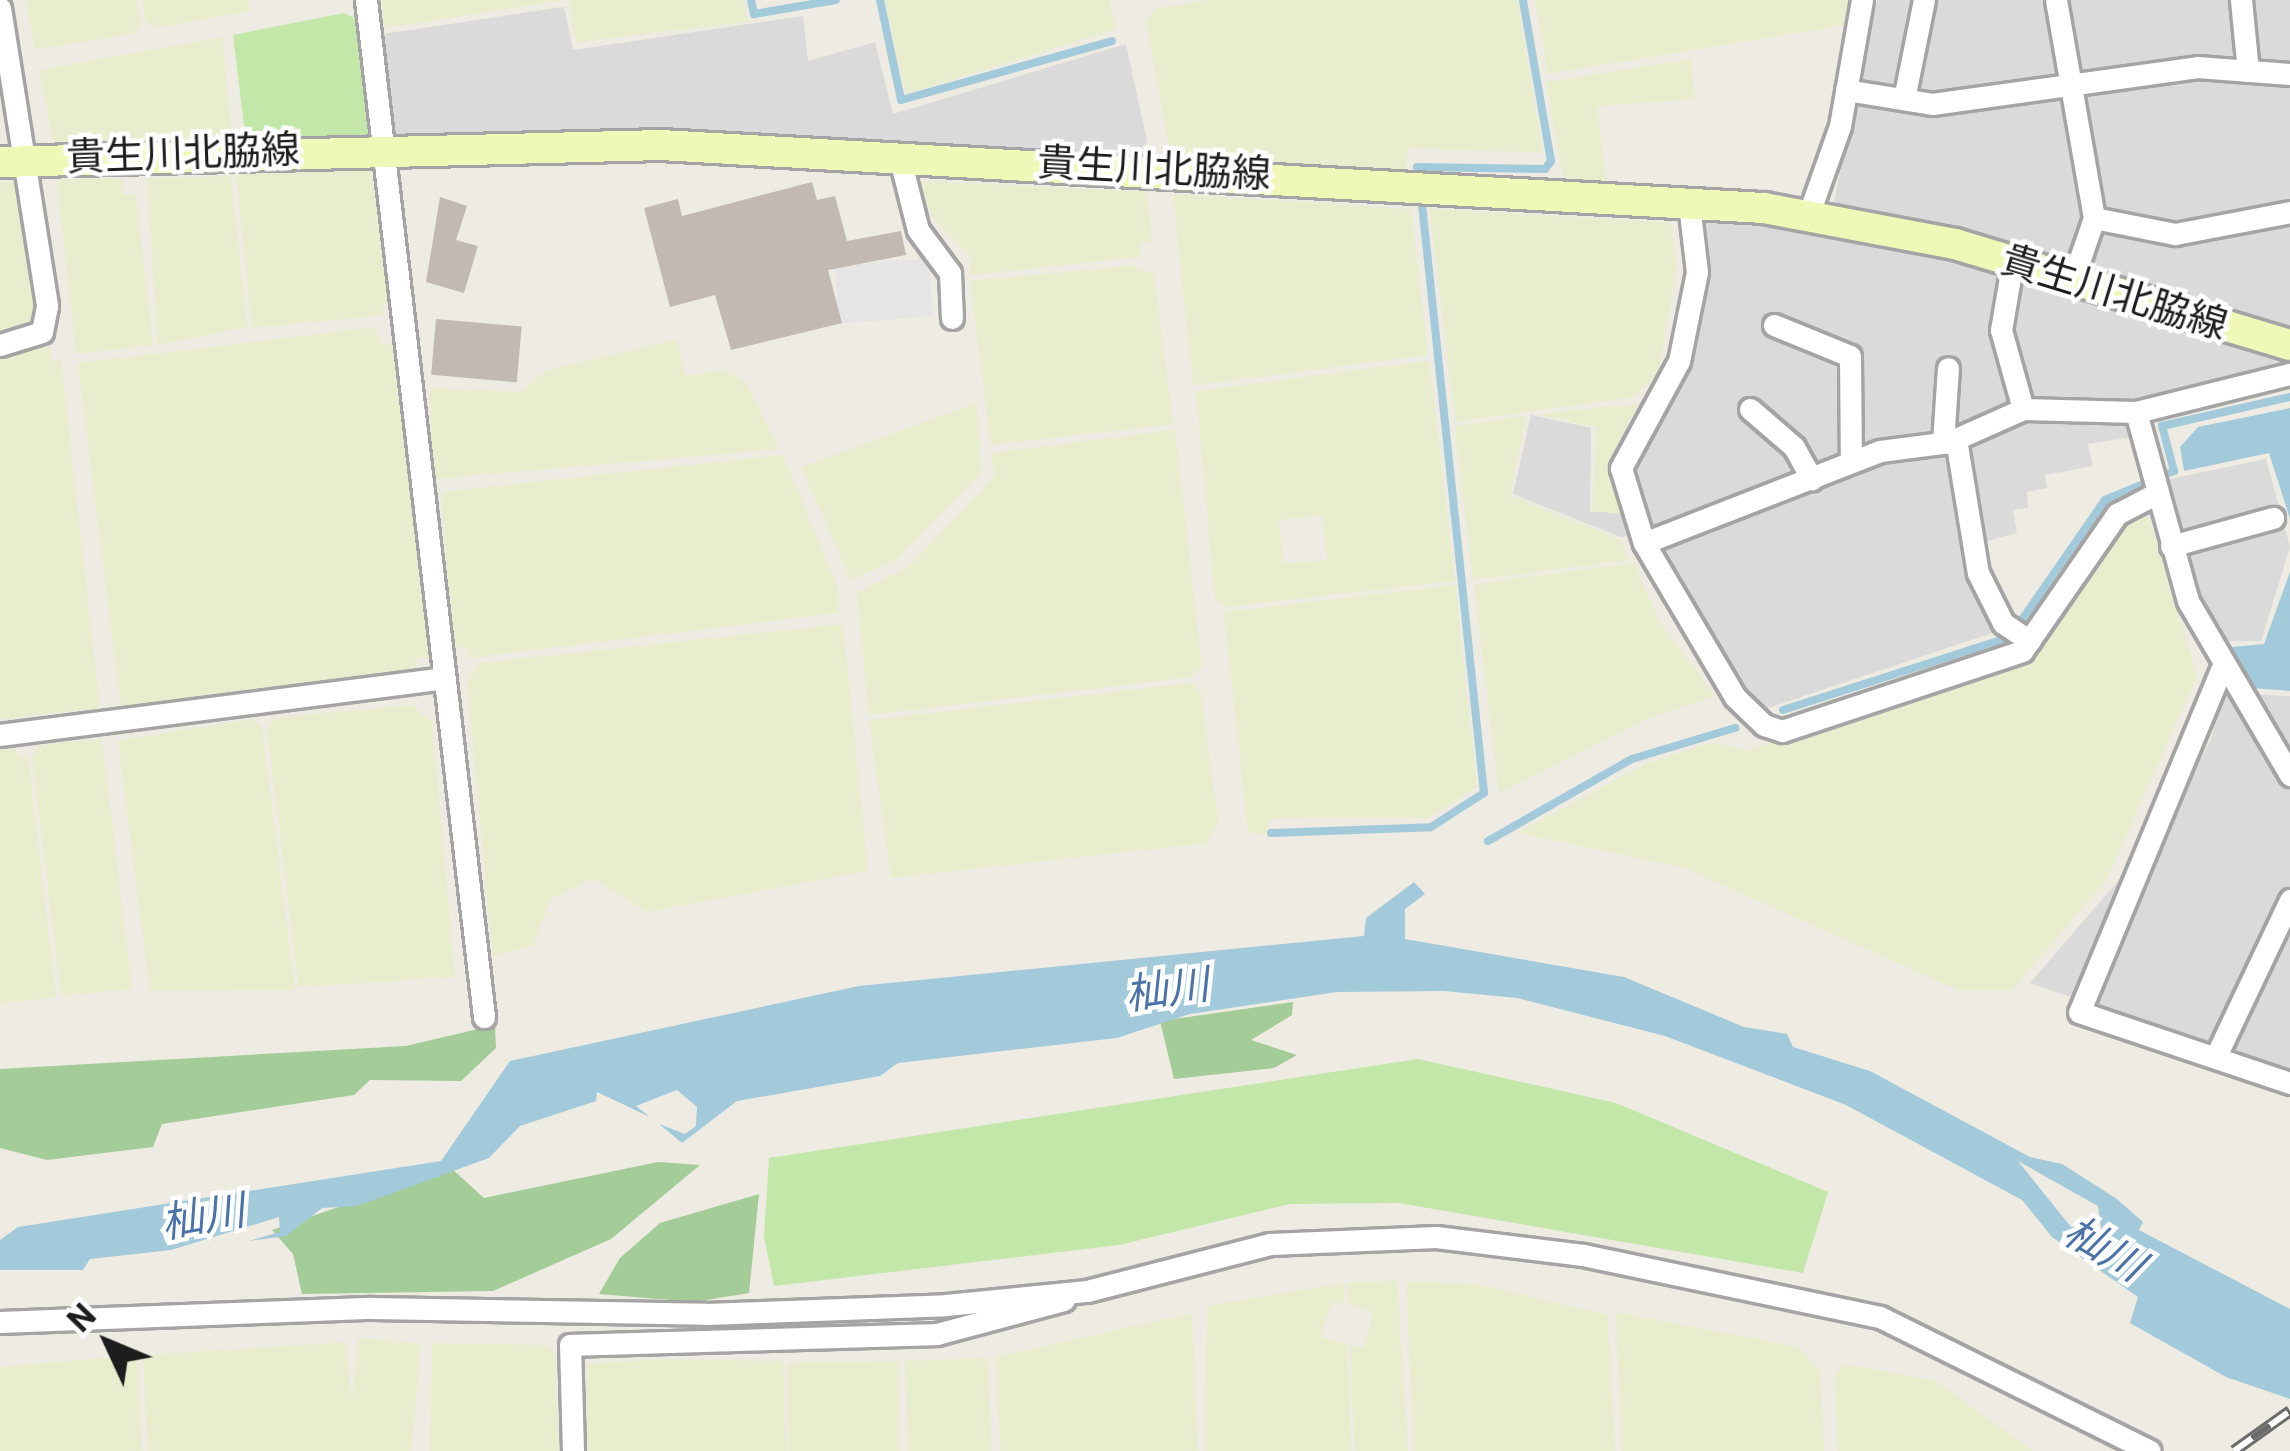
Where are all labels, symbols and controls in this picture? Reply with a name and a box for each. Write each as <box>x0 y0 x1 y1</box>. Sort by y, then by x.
street label: 貴生川北脇線 <box>65 127 301 181</box>
street label: 貴生川北脇線 <box>1036 140 1272 198</box>
street label: 貴生川北脇線 <box>1995 236 2233 350</box>
water label: 杣川 <box>1122 959 1212 1021</box>
water label: 杣川 <box>157 1185 249 1249</box>
water label: 杣川 <box>2055 1206 2153 1292</box>
north arrow <box>48 1283 168 1403</box>
text: N <box>60 1296 104 1340</box>

